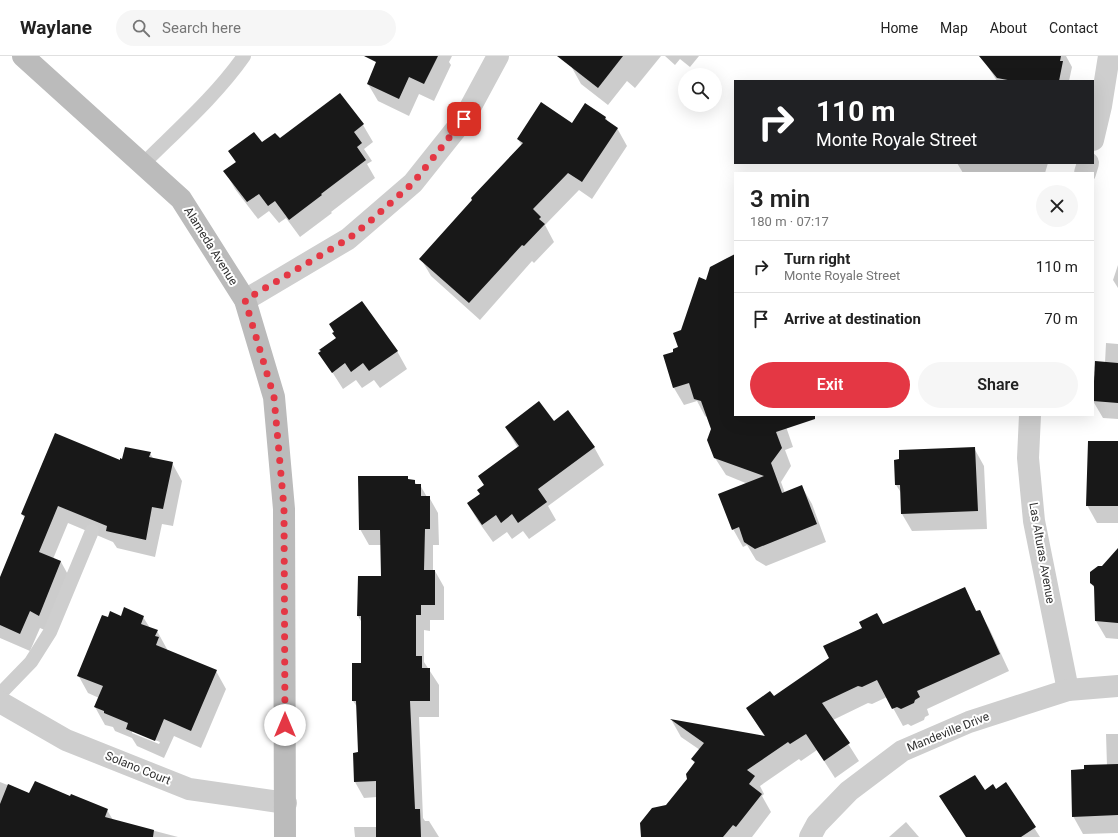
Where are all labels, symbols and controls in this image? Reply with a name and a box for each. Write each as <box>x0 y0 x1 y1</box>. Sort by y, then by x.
search box <box>116 10 396 46</box>
text: Waylane <box>20 16 92 39</box>
icon: search <box>130 17 152 39</box>
text: Search here <box>162 19 241 37</box>
text: Home <box>880 20 918 36</box>
text: Map <box>940 20 968 36</box>
text: About <box>990 20 1027 36</box>
text: Contact <box>1049 20 1098 36</box>
map controls <box>678 68 722 112</box>
button: search <box>678 68 722 112</box>
text: 110 m <box>816 95 895 128</box>
icon: right <box>750 96 802 148</box>
pin <box>447 102 481 136</box>
icon: arrive <box>453 108 475 130</box>
text: Monte Royale Street <box>816 129 977 150</box>
text: 3 min <box>750 185 810 213</box>
button: close <box>1036 185 1078 227</box>
street label: Alameda Avenue <box>181 204 241 288</box>
text: 180 m · 07:17 <box>750 214 829 229</box>
text: Turn right <box>784 250 850 268</box>
icon: right <box>750 256 772 278</box>
text: 110 m <box>1036 258 1078 276</box>
text: Monte Royale Street <box>784 268 900 283</box>
icon: arrive <box>750 308 772 330</box>
text: Arrive at destination <box>784 310 921 328</box>
text: 70 m <box>1044 310 1078 328</box>
button: Exit <box>750 362 910 408</box>
button: Share <box>918 362 1078 408</box>
street label: Las Alturas Avenue <box>1026 501 1058 605</box>
position arrow <box>264 704 306 746</box>
street label: Mandeville Drive <box>905 709 991 755</box>
street label: Solano Court <box>103 749 173 788</box>

